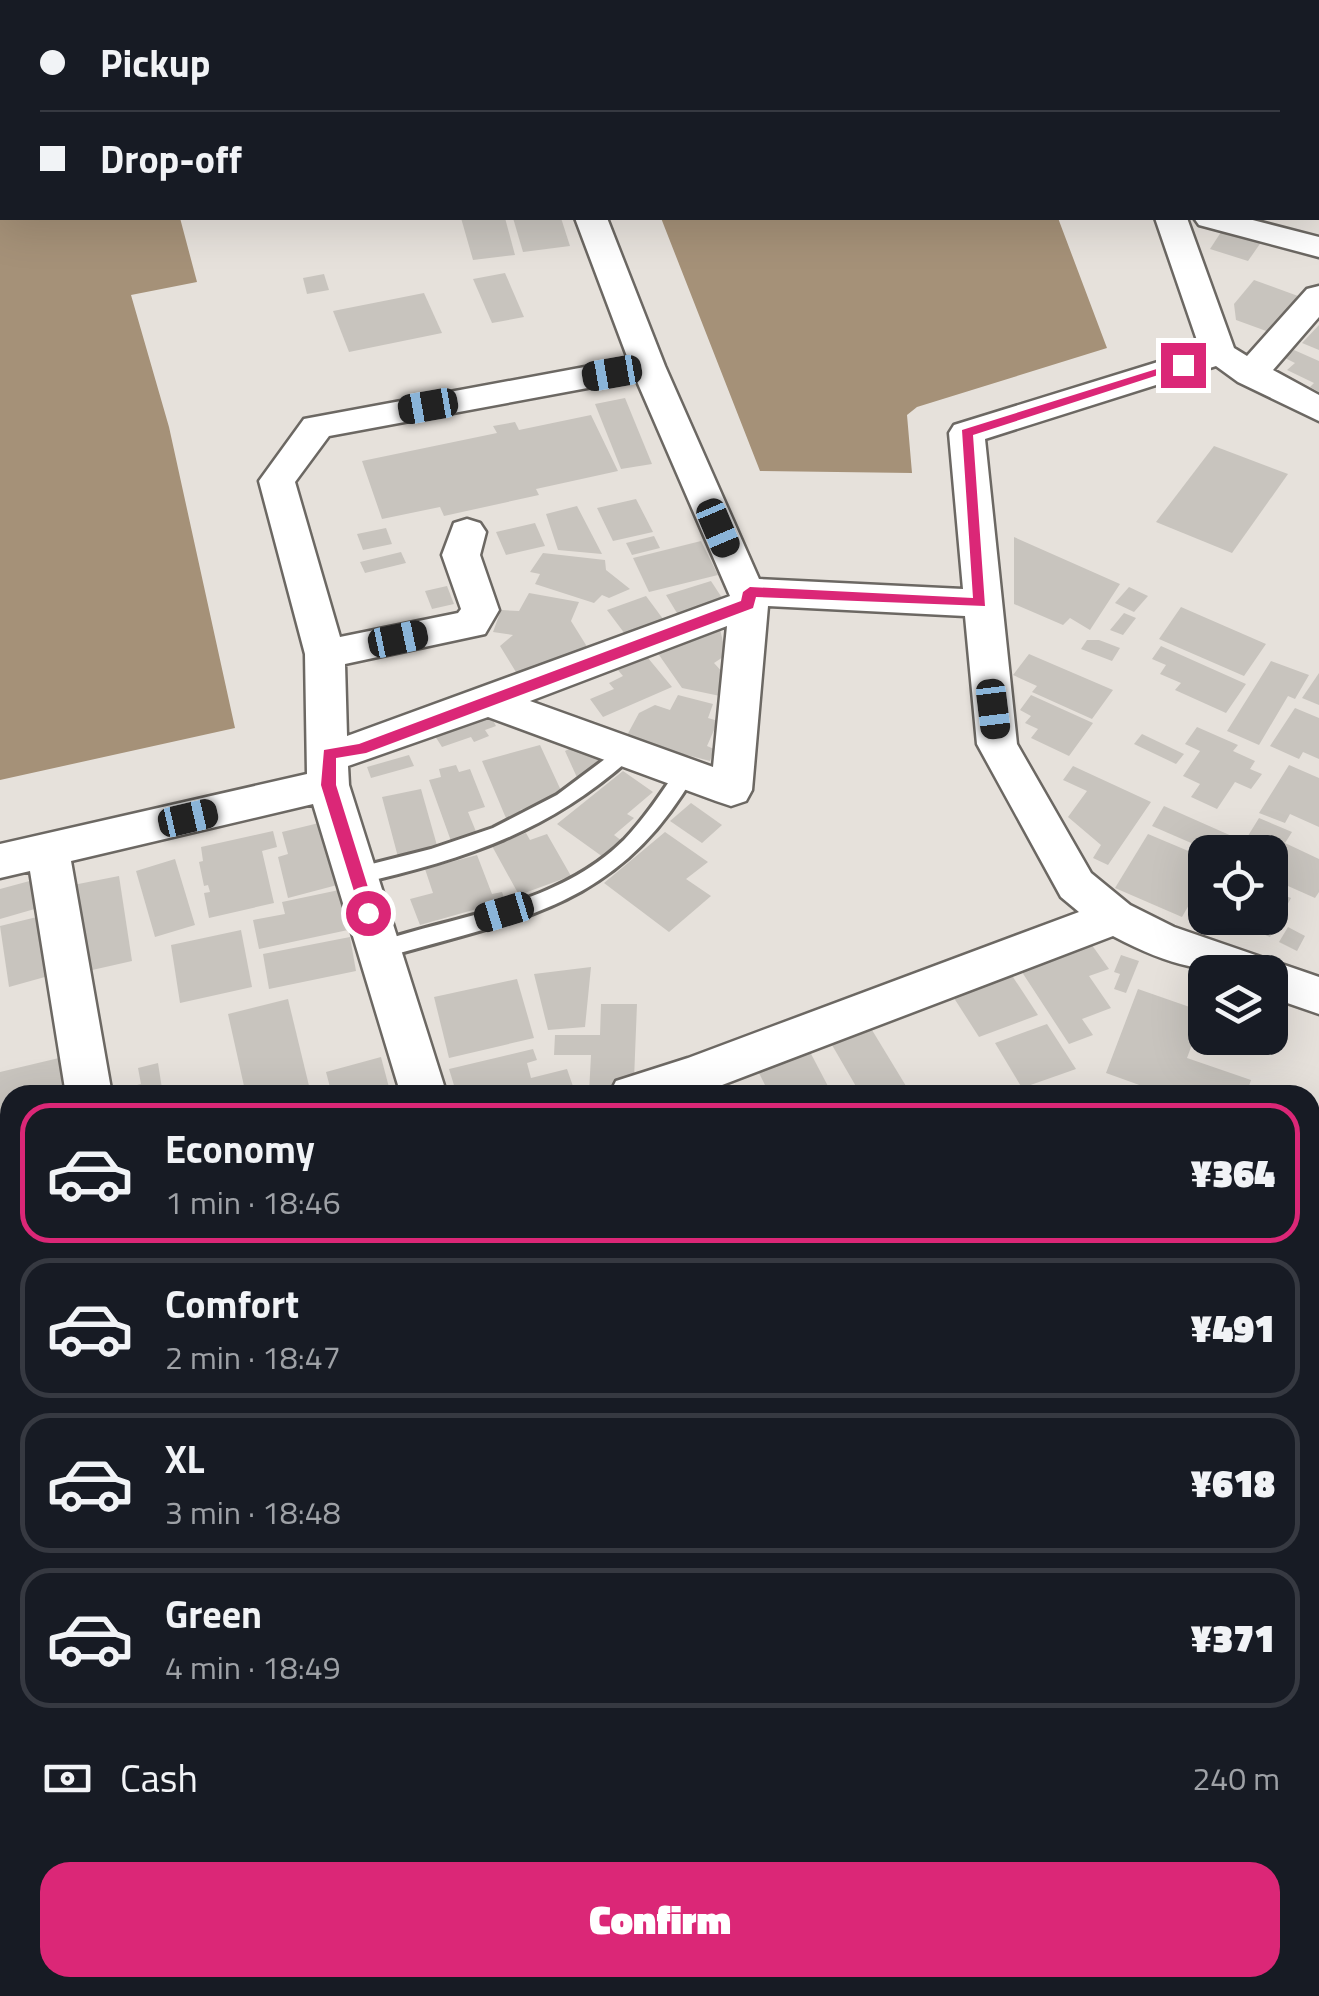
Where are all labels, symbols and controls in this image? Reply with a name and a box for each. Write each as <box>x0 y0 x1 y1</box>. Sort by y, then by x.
text: Pickup <box>100 34 210 92</box>
text: Drop-off <box>100 130 242 188</box>
route end <box>1161 343 1206 388</box>
car <box>580 353 644 393</box>
car <box>396 386 460 426</box>
car <box>692 495 744 561</box>
car <box>366 618 430 660</box>
car <box>974 677 1012 741</box>
car <box>155 797 221 839</box>
map controls <box>1188 835 1288 1055</box>
button: locate <box>1188 835 1288 935</box>
car <box>471 889 537 935</box>
route start <box>346 891 391 936</box>
button: layers <box>1188 955 1288 1055</box>
text: Economy <box>165 1120 315 1178</box>
icon: car <box>45 1128 135 1218</box>
text: ¥364 <box>1190 1144 1275 1202</box>
text: 1 min · 18:46 <box>165 1178 341 1226</box>
text: Comfort <box>165 1275 299 1333</box>
icon: car <box>45 1283 135 1373</box>
text: ¥491 <box>1190 1299 1275 1357</box>
text: 2 min · 18:47 <box>165 1333 341 1381</box>
text: XL <box>165 1430 205 1488</box>
icon: car <box>45 1438 135 1528</box>
text: ¥618 <box>1190 1454 1275 1512</box>
text: 3 min · 18:48 <box>165 1488 341 1536</box>
text: Green <box>165 1585 262 1643</box>
icon: car <box>45 1593 135 1683</box>
text: ¥371 <box>1190 1609 1275 1667</box>
text: 4 min · 18:49 <box>165 1643 341 1691</box>
text: Cash <box>120 1749 198 1807</box>
icon: cash <box>40 1751 95 1806</box>
text: 240 m <box>1192 1754 1280 1802</box>
button: Confirm <box>40 1862 1280 1977</box>

